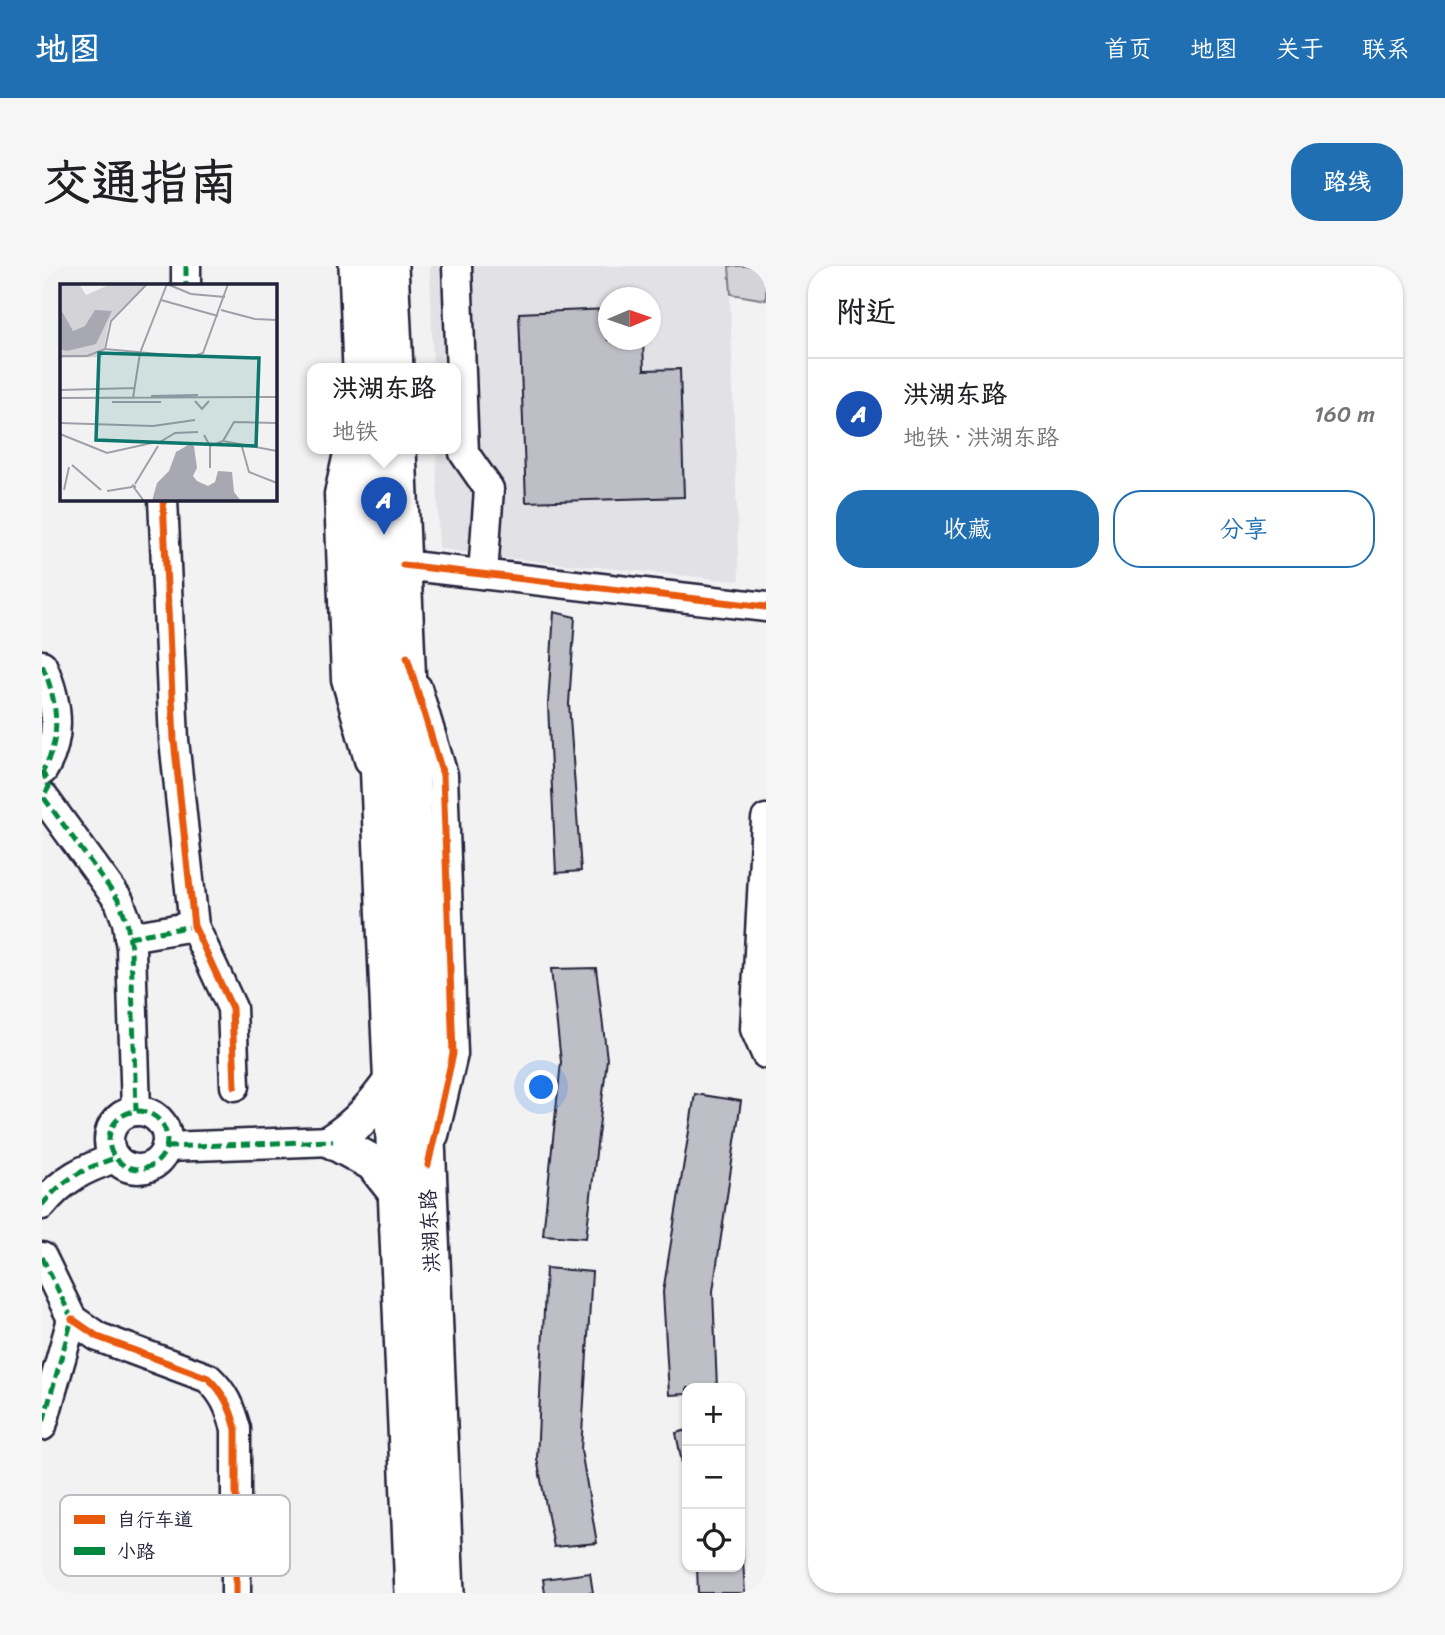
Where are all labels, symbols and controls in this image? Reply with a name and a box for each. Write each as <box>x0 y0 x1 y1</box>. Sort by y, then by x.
text: 地图 <box>35 20 101 78</box>
text: 首页 <box>1104 28 1152 70</box>
text: 地图 <box>1190 28 1238 70</box>
text: 关于 <box>1276 28 1324 70</box>
text: 联系 <box>1362 28 1410 70</box>
text: 交通指南 <box>42 139 238 226</box>
button: 路线 <box>1291 143 1403 221</box>
inset map <box>60 284 276 500</box>
text: 附近 <box>836 285 896 339</box>
north arrow <box>598 287 661 350</box>
popup <box>307 363 461 454</box>
text: 洪湖东路 <box>332 365 436 411</box>
text: 洪湖东路 <box>903 371 1007 417</box>
text: A <box>851 394 867 435</box>
text: 160 m <box>1314 394 1375 435</box>
text: 地铁 <box>332 411 378 452</box>
text: 地铁 · 洪湖东路 <box>903 417 1059 458</box>
pin: A <box>361 477 407 535</box>
button: 收藏 <box>836 490 1099 568</box>
button: 分享 <box>1113 490 1375 568</box>
your location <box>524 1070 558 1104</box>
street label: 洪湖东路 <box>409 1188 451 1274</box>
map controls <box>682 1383 745 1572</box>
button: + <box>682 1383 745 1446</box>
button: − <box>682 1446 745 1509</box>
legend <box>60 1495 290 1576</box>
text: 自行车道 <box>117 1503 193 1536</box>
button: locate <box>682 1509 745 1572</box>
text: 小路 <box>117 1535 155 1568</box>

